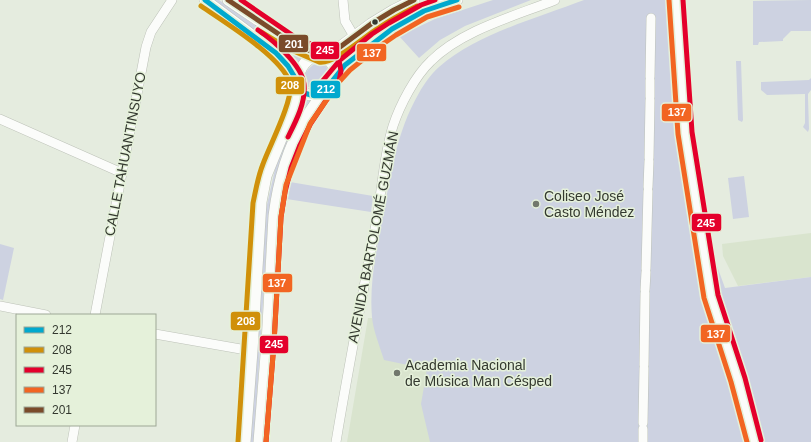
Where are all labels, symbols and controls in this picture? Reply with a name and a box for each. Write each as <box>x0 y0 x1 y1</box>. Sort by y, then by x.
unlabelled marker <box>370 17 380 27</box>
line badge: 201 <box>278 34 309 53</box>
text: 201 <box>285 38 303 50</box>
line badge: 245 <box>310 41 340 60</box>
line badge: 137 <box>356 43 387 62</box>
text: 245 <box>316 44 334 56</box>
text: 137 <box>363 47 381 59</box>
street label: CALLE TAHUANTINSUYO <box>101 71 149 237</box>
line badge: 208 <box>275 76 305 95</box>
text: 208 <box>281 79 299 91</box>
line badge: 212 <box>310 80 341 99</box>
text: 212 <box>317 83 335 95</box>
line badge: 137 <box>661 103 692 122</box>
text: 137 <box>668 106 686 118</box>
street label: AVENIDA BARTOLOMÉ GUZMÁN <box>345 130 401 344</box>
place label: Coliseo José Casto Méndez <box>544 188 634 220</box>
marker: Coliseo José Casto Méndez <box>531 199 541 209</box>
line badge: 245 <box>691 213 722 232</box>
text: 245 <box>697 217 715 229</box>
line badge: 137 <box>262 273 293 293</box>
text: 137 <box>268 277 286 289</box>
line badge: 208 <box>230 311 261 331</box>
legend <box>16 314 156 426</box>
text: 208 <box>237 315 255 327</box>
text: 212 <box>52 323 72 337</box>
line badge: 137 <box>700 324 731 343</box>
text: 137 <box>707 328 725 340</box>
line badge: 245 <box>259 335 289 354</box>
text: 245 <box>265 338 283 350</box>
text: 208 <box>52 343 72 357</box>
place label: Academia Nacional de Música Man Césped <box>405 357 552 389</box>
text: 245 <box>52 363 72 377</box>
marker: Academia Nacional de Música Man Césped <box>392 368 402 378</box>
text: 137 <box>52 383 72 397</box>
text: 201 <box>52 403 72 417</box>

